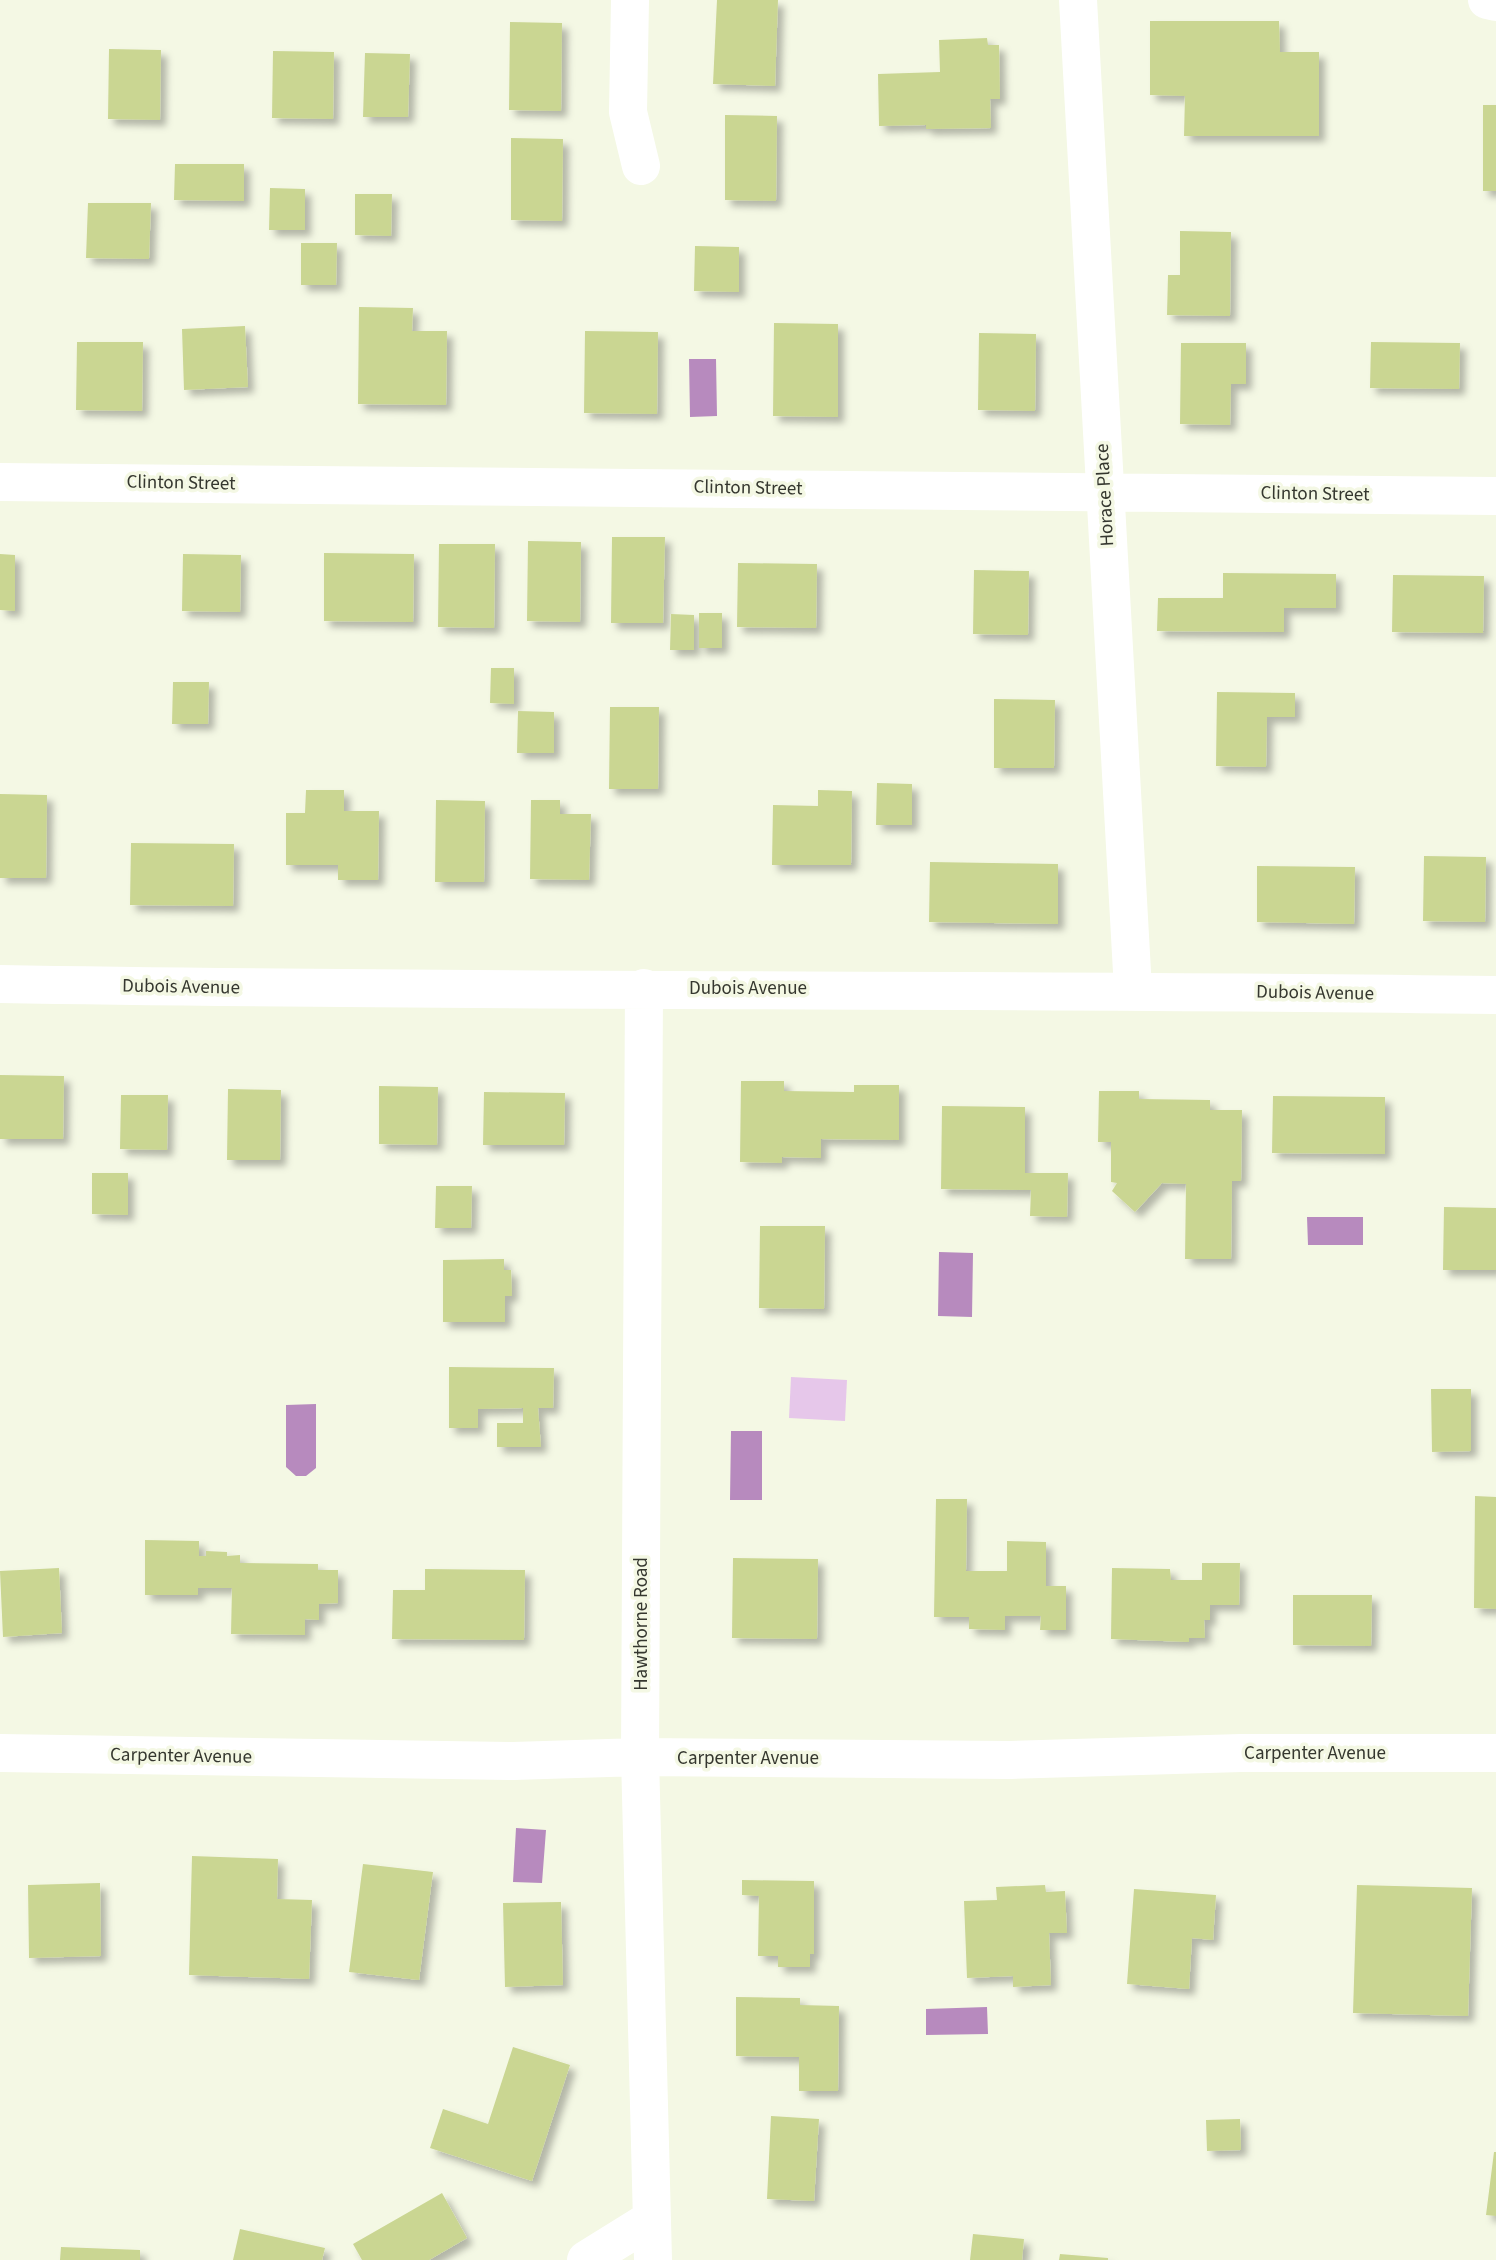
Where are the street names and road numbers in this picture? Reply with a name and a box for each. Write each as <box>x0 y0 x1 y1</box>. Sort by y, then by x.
street label: Horace Place <box>1089 443 1121 547</box>
street label: Clinton Street <box>126 469 236 497</box>
street label: Clinton Street <box>693 474 803 502</box>
street label: Clinton Street <box>1260 480 1370 508</box>
street label: Dubois Avenue <box>122 972 240 1002</box>
street label: Dubois Avenue <box>689 975 807 1002</box>
street label: Dubois Avenue <box>1256 978 1374 1008</box>
street label: Hawthorne Road <box>628 1557 655 1691</box>
street label: Carpenter Avenue <box>1244 1740 1386 1767</box>
street label: Carpenter Avenue <box>110 1741 252 1771</box>
street label: Carpenter Avenue <box>677 1745 819 1772</box>

